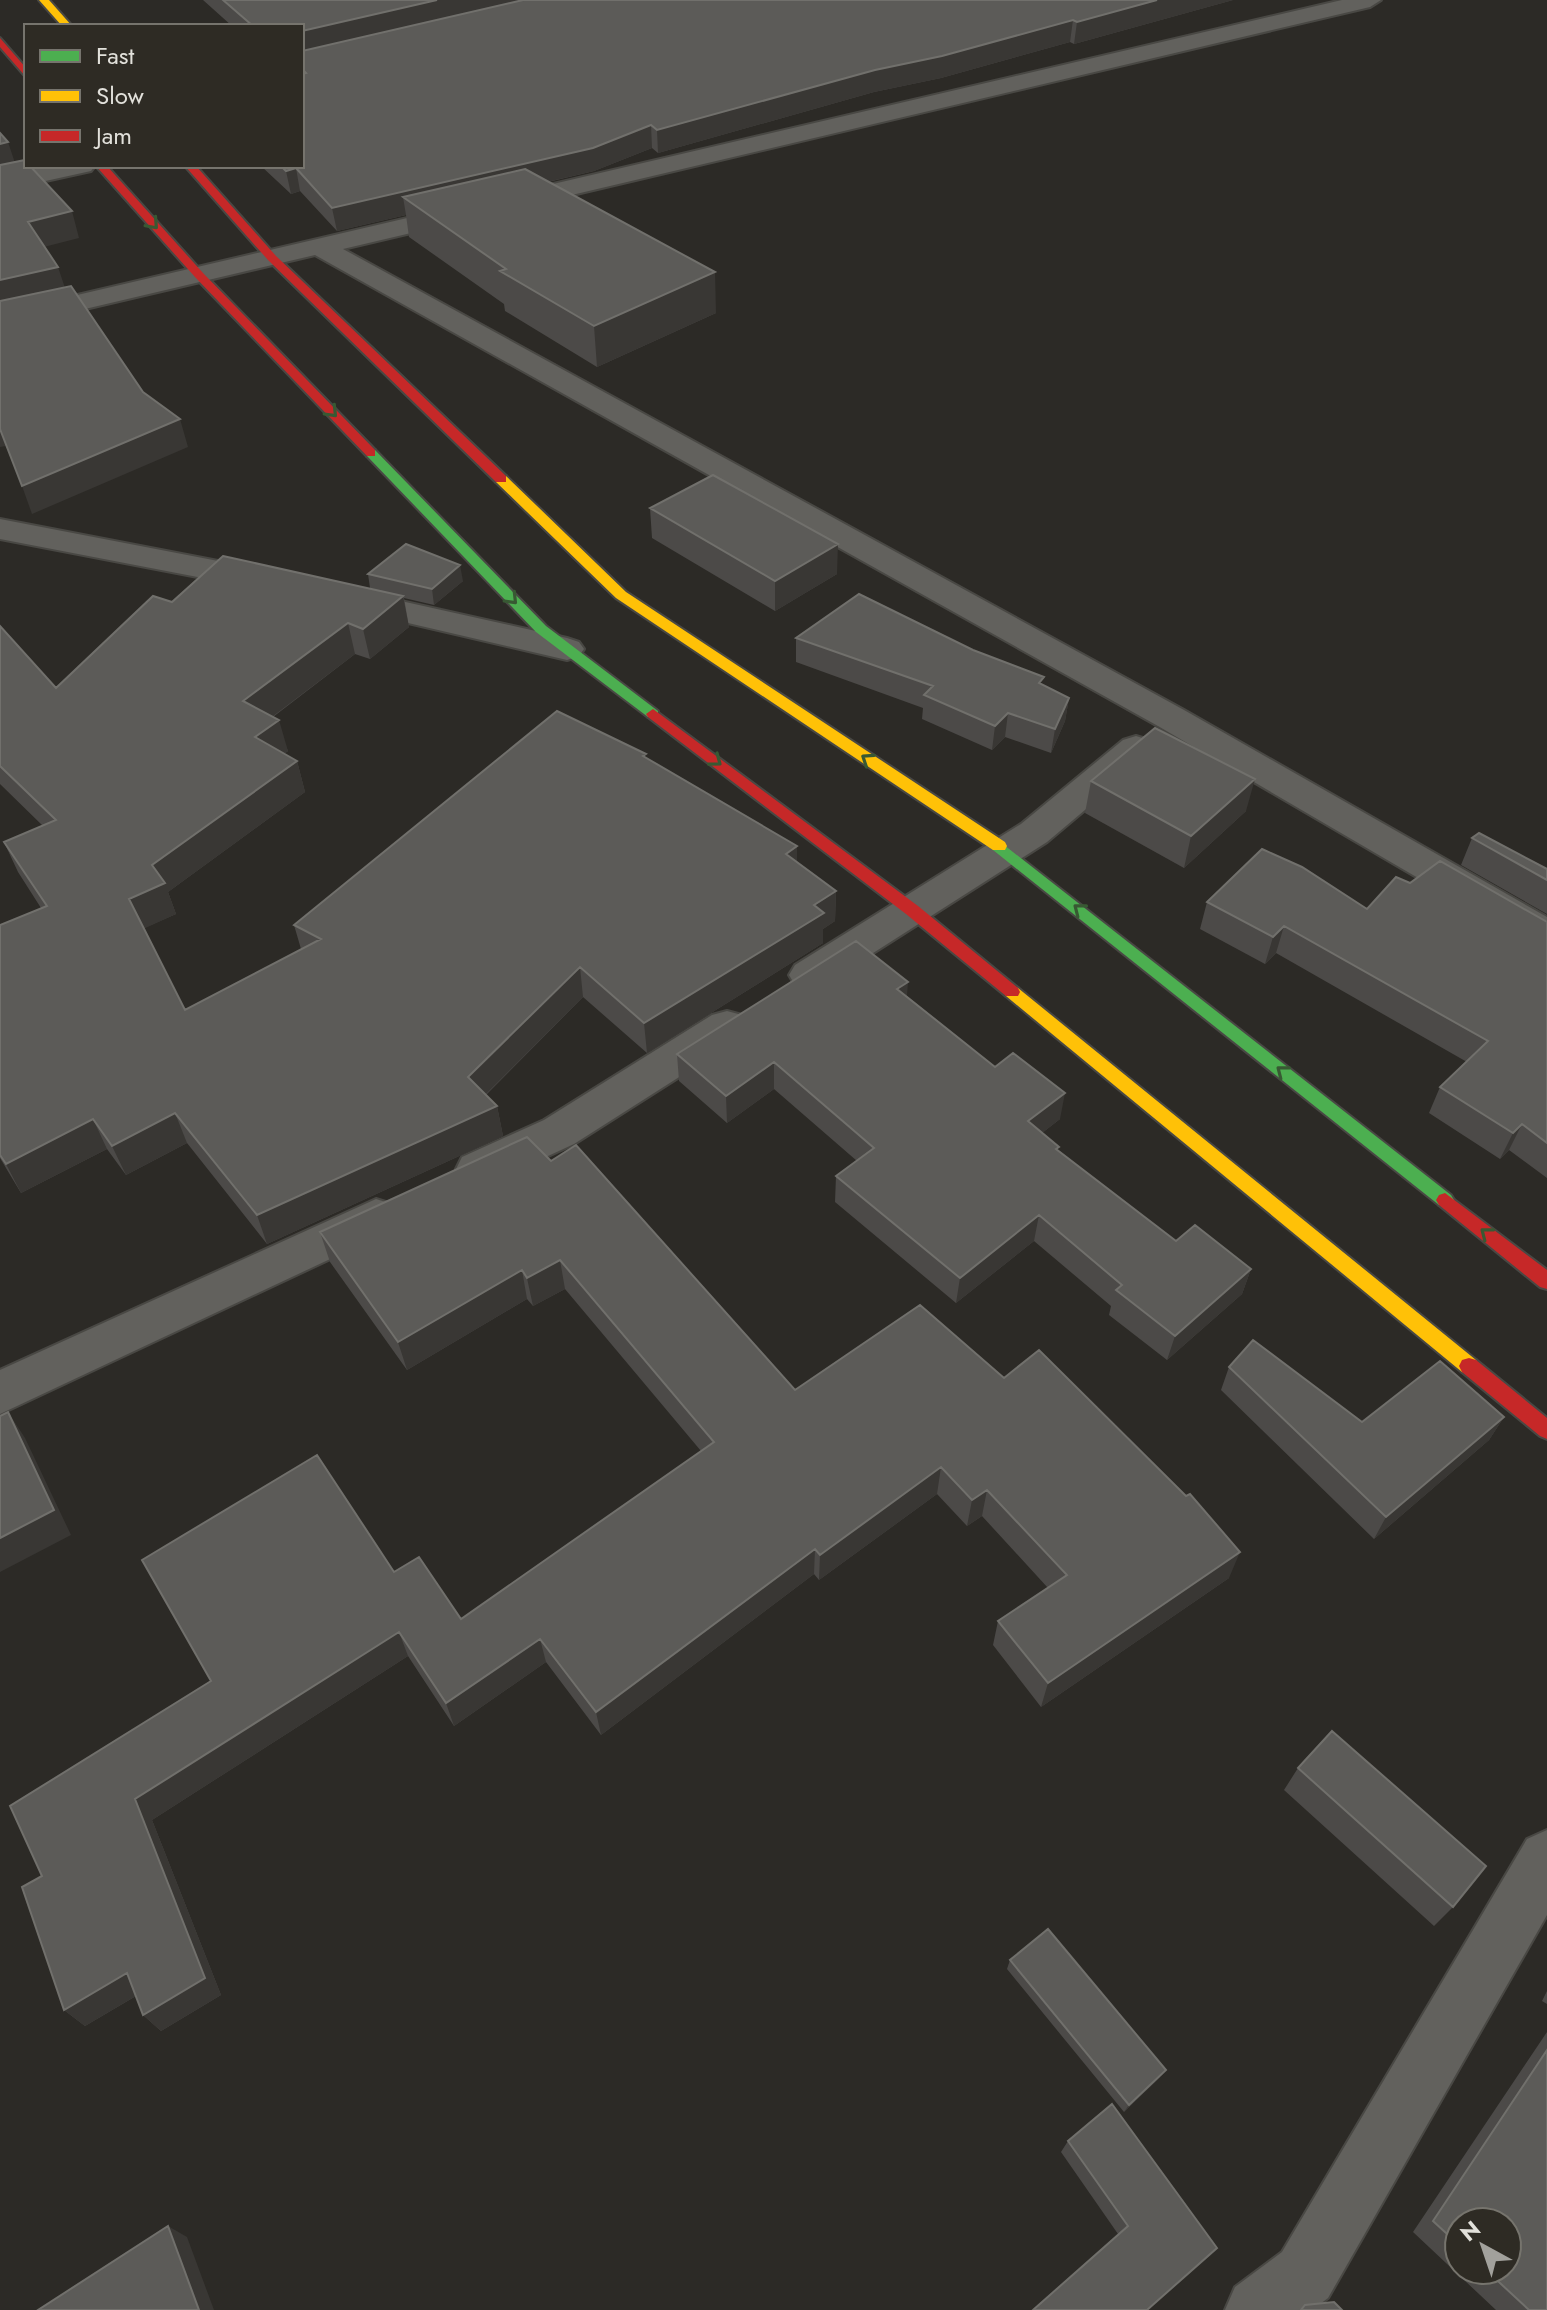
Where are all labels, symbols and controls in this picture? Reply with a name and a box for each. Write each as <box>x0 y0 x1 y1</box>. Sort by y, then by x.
legend <box>24 24 304 168</box>
text: Fast <box>96 38 134 73</box>
text: Slow <box>96 78 144 113</box>
text: Jam <box>93 118 132 153</box>
one-way arrow <box>143 214 157 229</box>
one-way arrow <box>322 403 336 418</box>
one-way arrow <box>503 590 517 605</box>
one-way arrow <box>707 752 721 766</box>
one-way arrow <box>861 754 876 769</box>
one-way arrow <box>1073 905 1088 919</box>
one-way arrow <box>1277 1066 1291 1081</box>
one-way arrow <box>1480 1228 1495 1242</box>
north arrow <box>1443 2206 1523 2286</box>
text: N <box>1453 2213 1487 2249</box>

